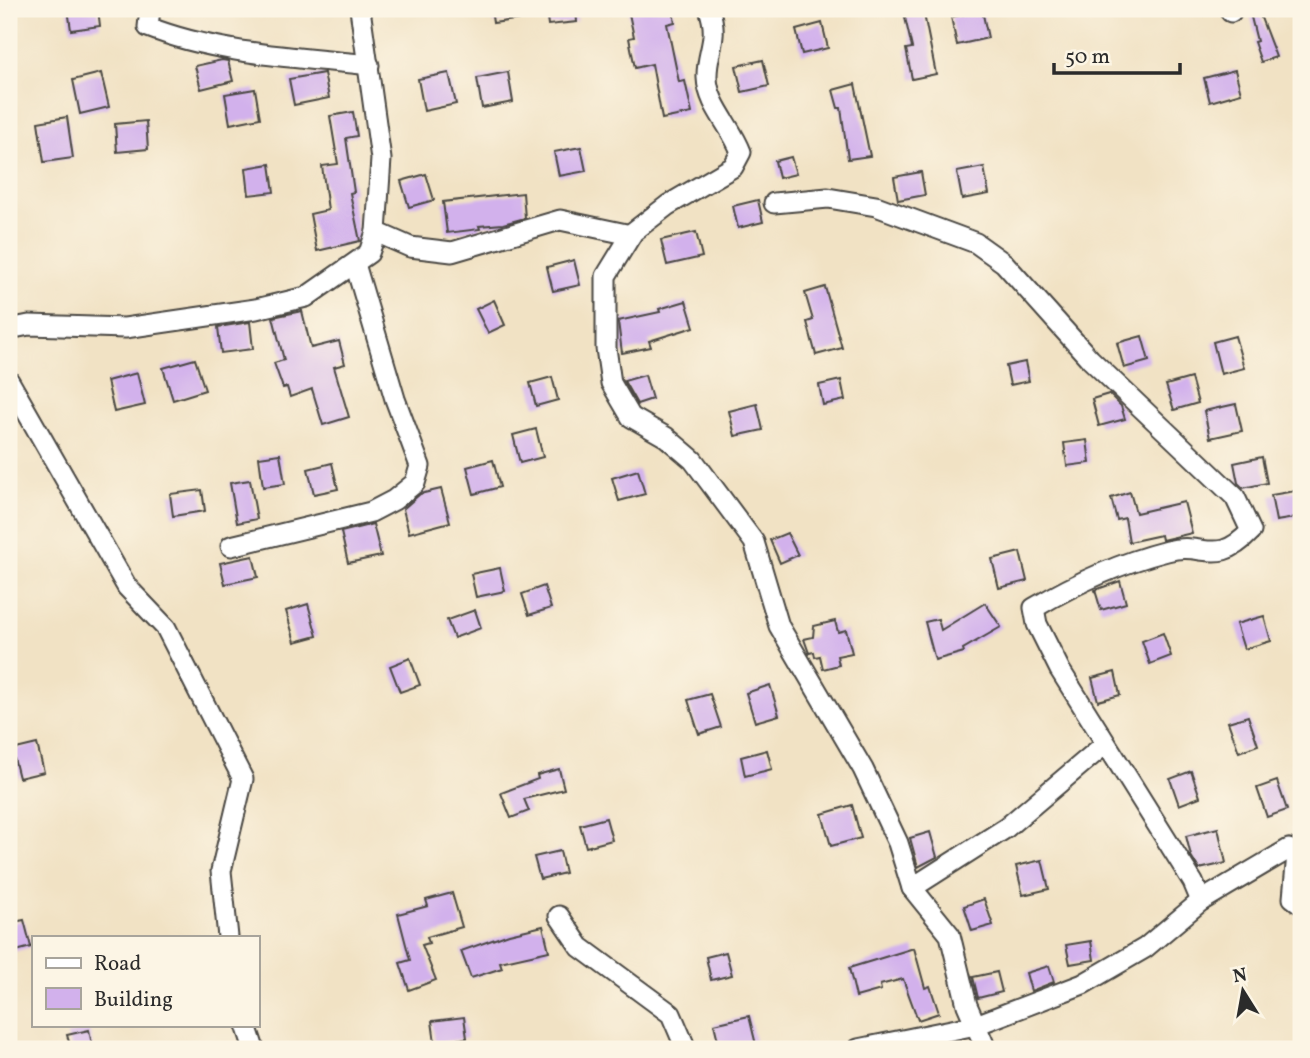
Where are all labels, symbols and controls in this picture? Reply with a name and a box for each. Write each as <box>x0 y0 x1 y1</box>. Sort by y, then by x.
scale bar <box>1054 32 1180 76</box>
text: 50 m <box>1065 43 1110 72</box>
legend <box>32 936 259 1026</box>
text: Road <box>94 950 141 979</box>
north arrow <box>1208 956 1278 1026</box>
text: N <box>1231 962 1250 990</box>
text: Building <box>94 986 173 1015</box>

